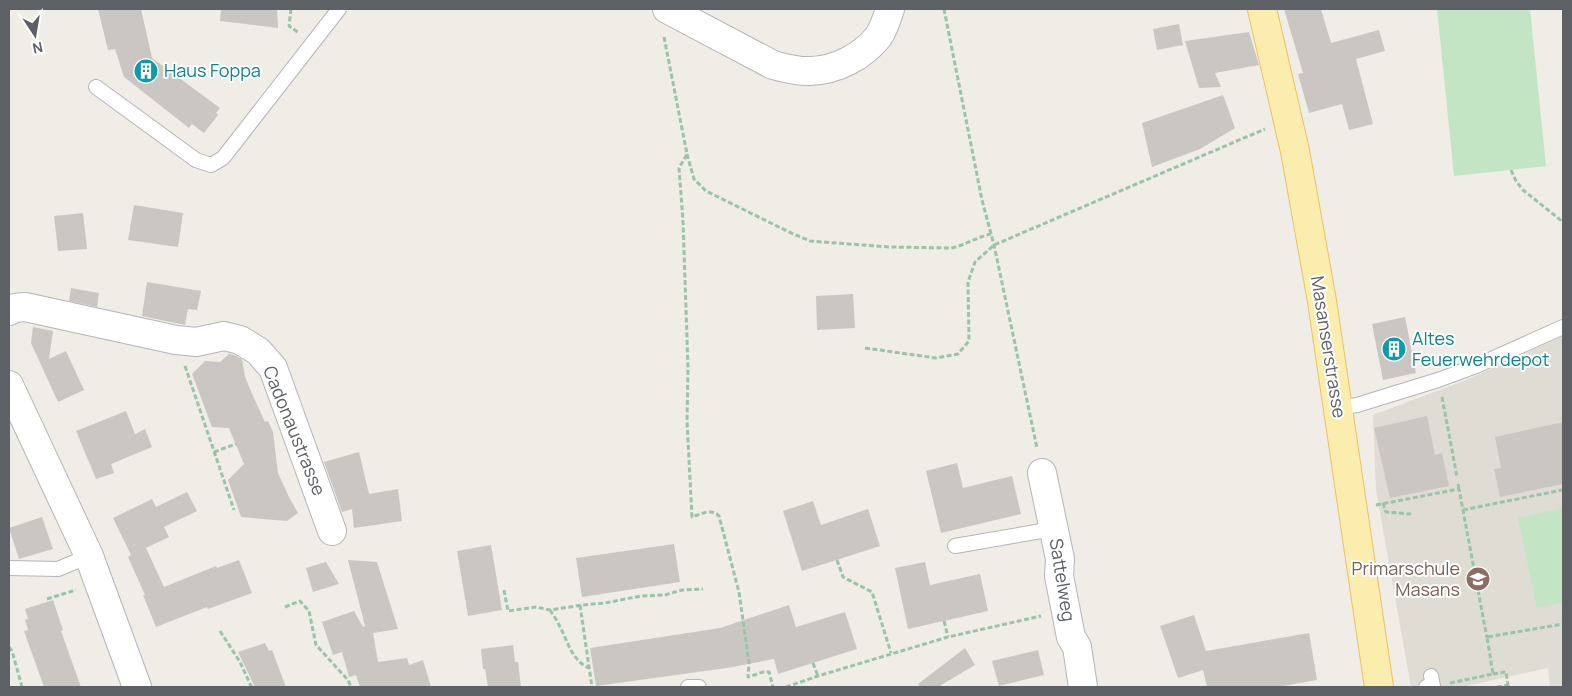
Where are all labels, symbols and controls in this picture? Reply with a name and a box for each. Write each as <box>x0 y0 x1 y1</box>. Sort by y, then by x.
north arrow <box>10 10 60 60</box>
text: N <box>31 38 45 59</box>
building icon: Haus Foppa <box>133 58 159 84</box>
place label: Haus Foppa <box>164 58 261 82</box>
street label: Masanserstrasse <box>1306 274 1352 420</box>
place label: Altes Feuerwehrdepot <box>1412 326 1549 371</box>
building icon: Altes Feuerwehrdepot <box>1381 336 1407 362</box>
street label: Cadonaustrasse <box>258 362 332 499</box>
street label: Sattelweg <box>1045 537 1081 623</box>
place label: Primarschule Masans <box>1352 556 1460 601</box>
school or university icon: Primarschule Masans <box>1465 566 1491 592</box>

